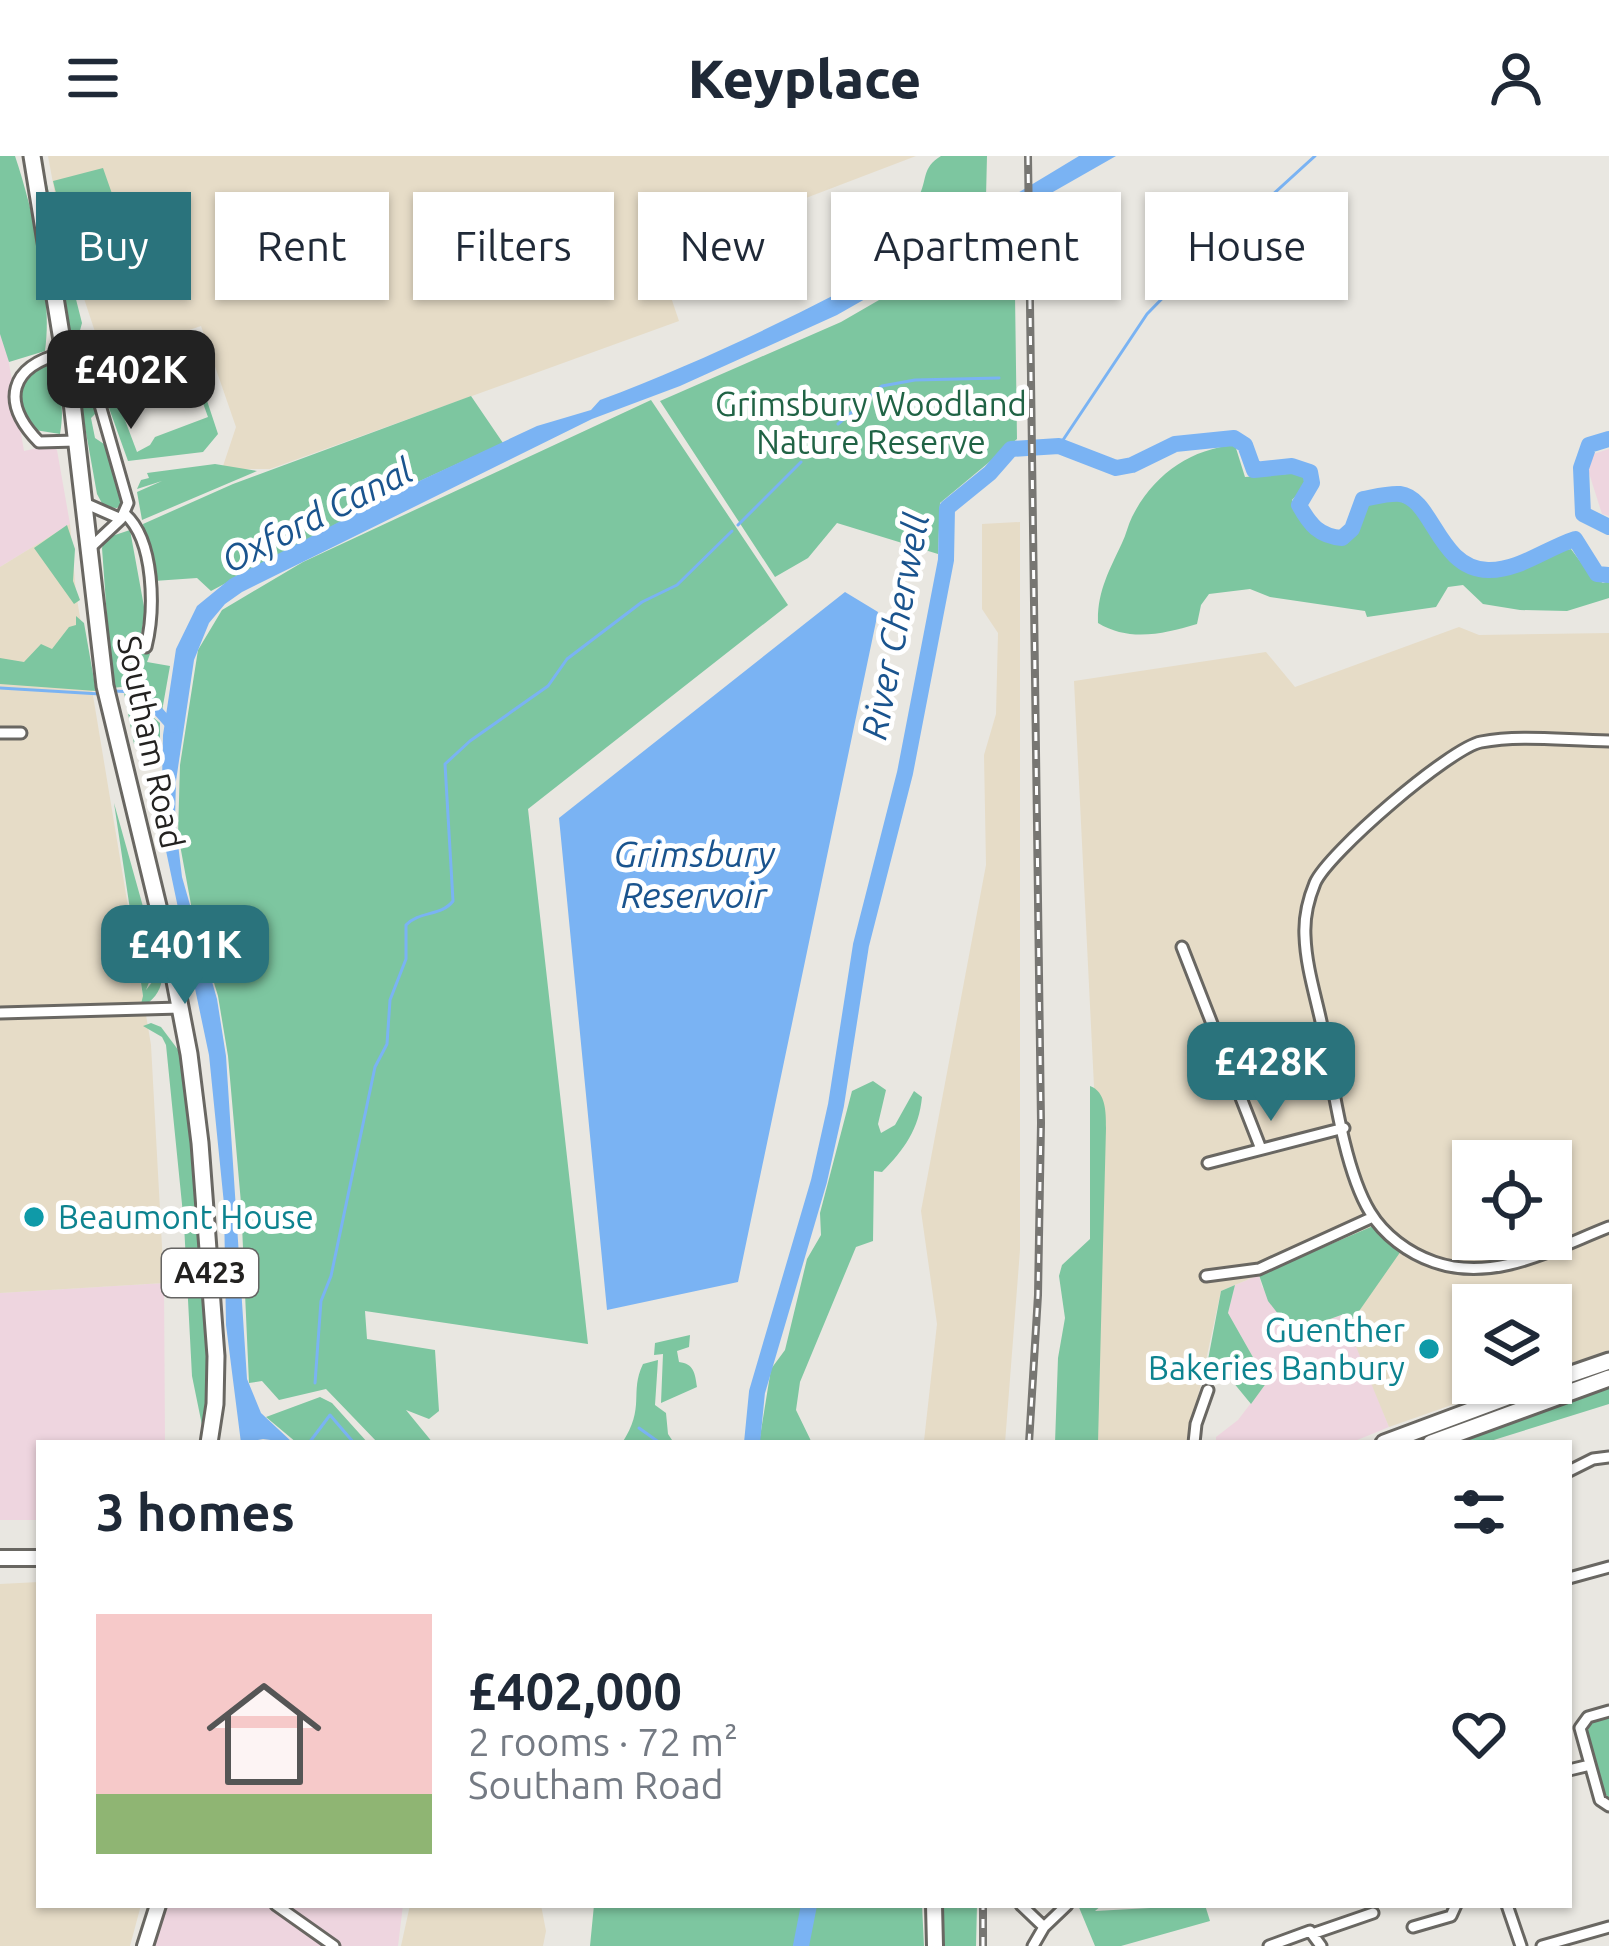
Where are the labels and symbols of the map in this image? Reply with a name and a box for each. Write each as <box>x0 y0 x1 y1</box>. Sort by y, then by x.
pin: £402K <box>47 330 215 432</box>
park label: Grimsbury Woodland Nature Reserve <box>715 385 1027 460</box>
water label: Oxford Canal <box>214 449 419 580</box>
water label: River Cherwell <box>852 509 937 743</box>
street label: Southam Road <box>111 632 192 852</box>
water label: Grimsbury Reservoir <box>613 833 776 915</box>
pin: £401K <box>101 905 269 1007</box>
pin: £428K <box>1187 1022 1355 1124</box>
place label: Beaumont House <box>58 1198 314 1235</box>
marker: Beaumont House <box>21 1204 47 1230</box>
road number: A423 <box>162 1249 258 1297</box>
place label: Guenther Bakeries Banbury <box>1148 1311 1405 1386</box>
marker: Guenther Bakeries Banbury <box>1416 1336 1442 1362</box>

